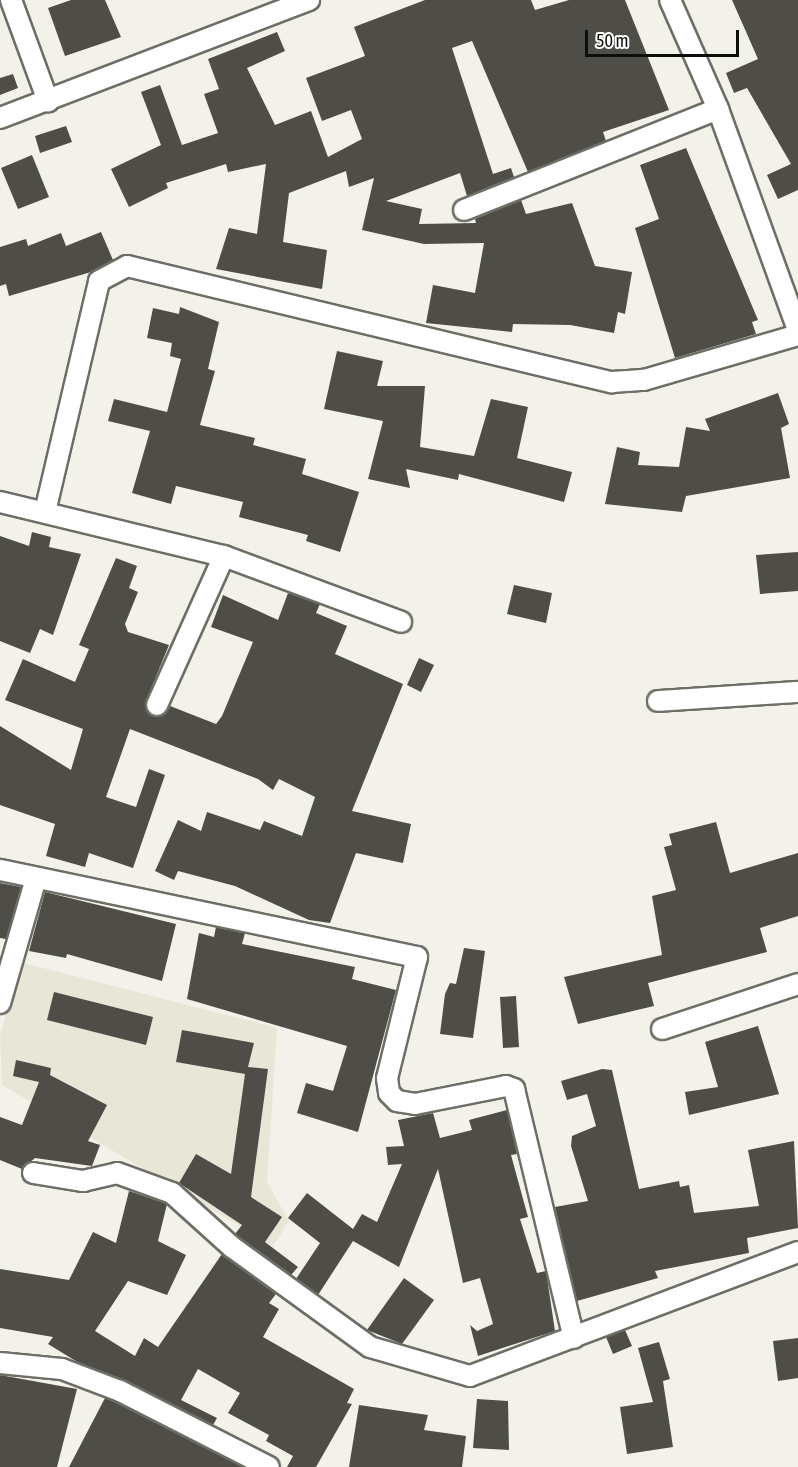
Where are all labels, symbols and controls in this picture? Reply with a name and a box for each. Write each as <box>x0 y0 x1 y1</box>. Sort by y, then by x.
scale bar <box>588 18 742 56</box>
text: 50 m <box>596 30 628 51</box>

